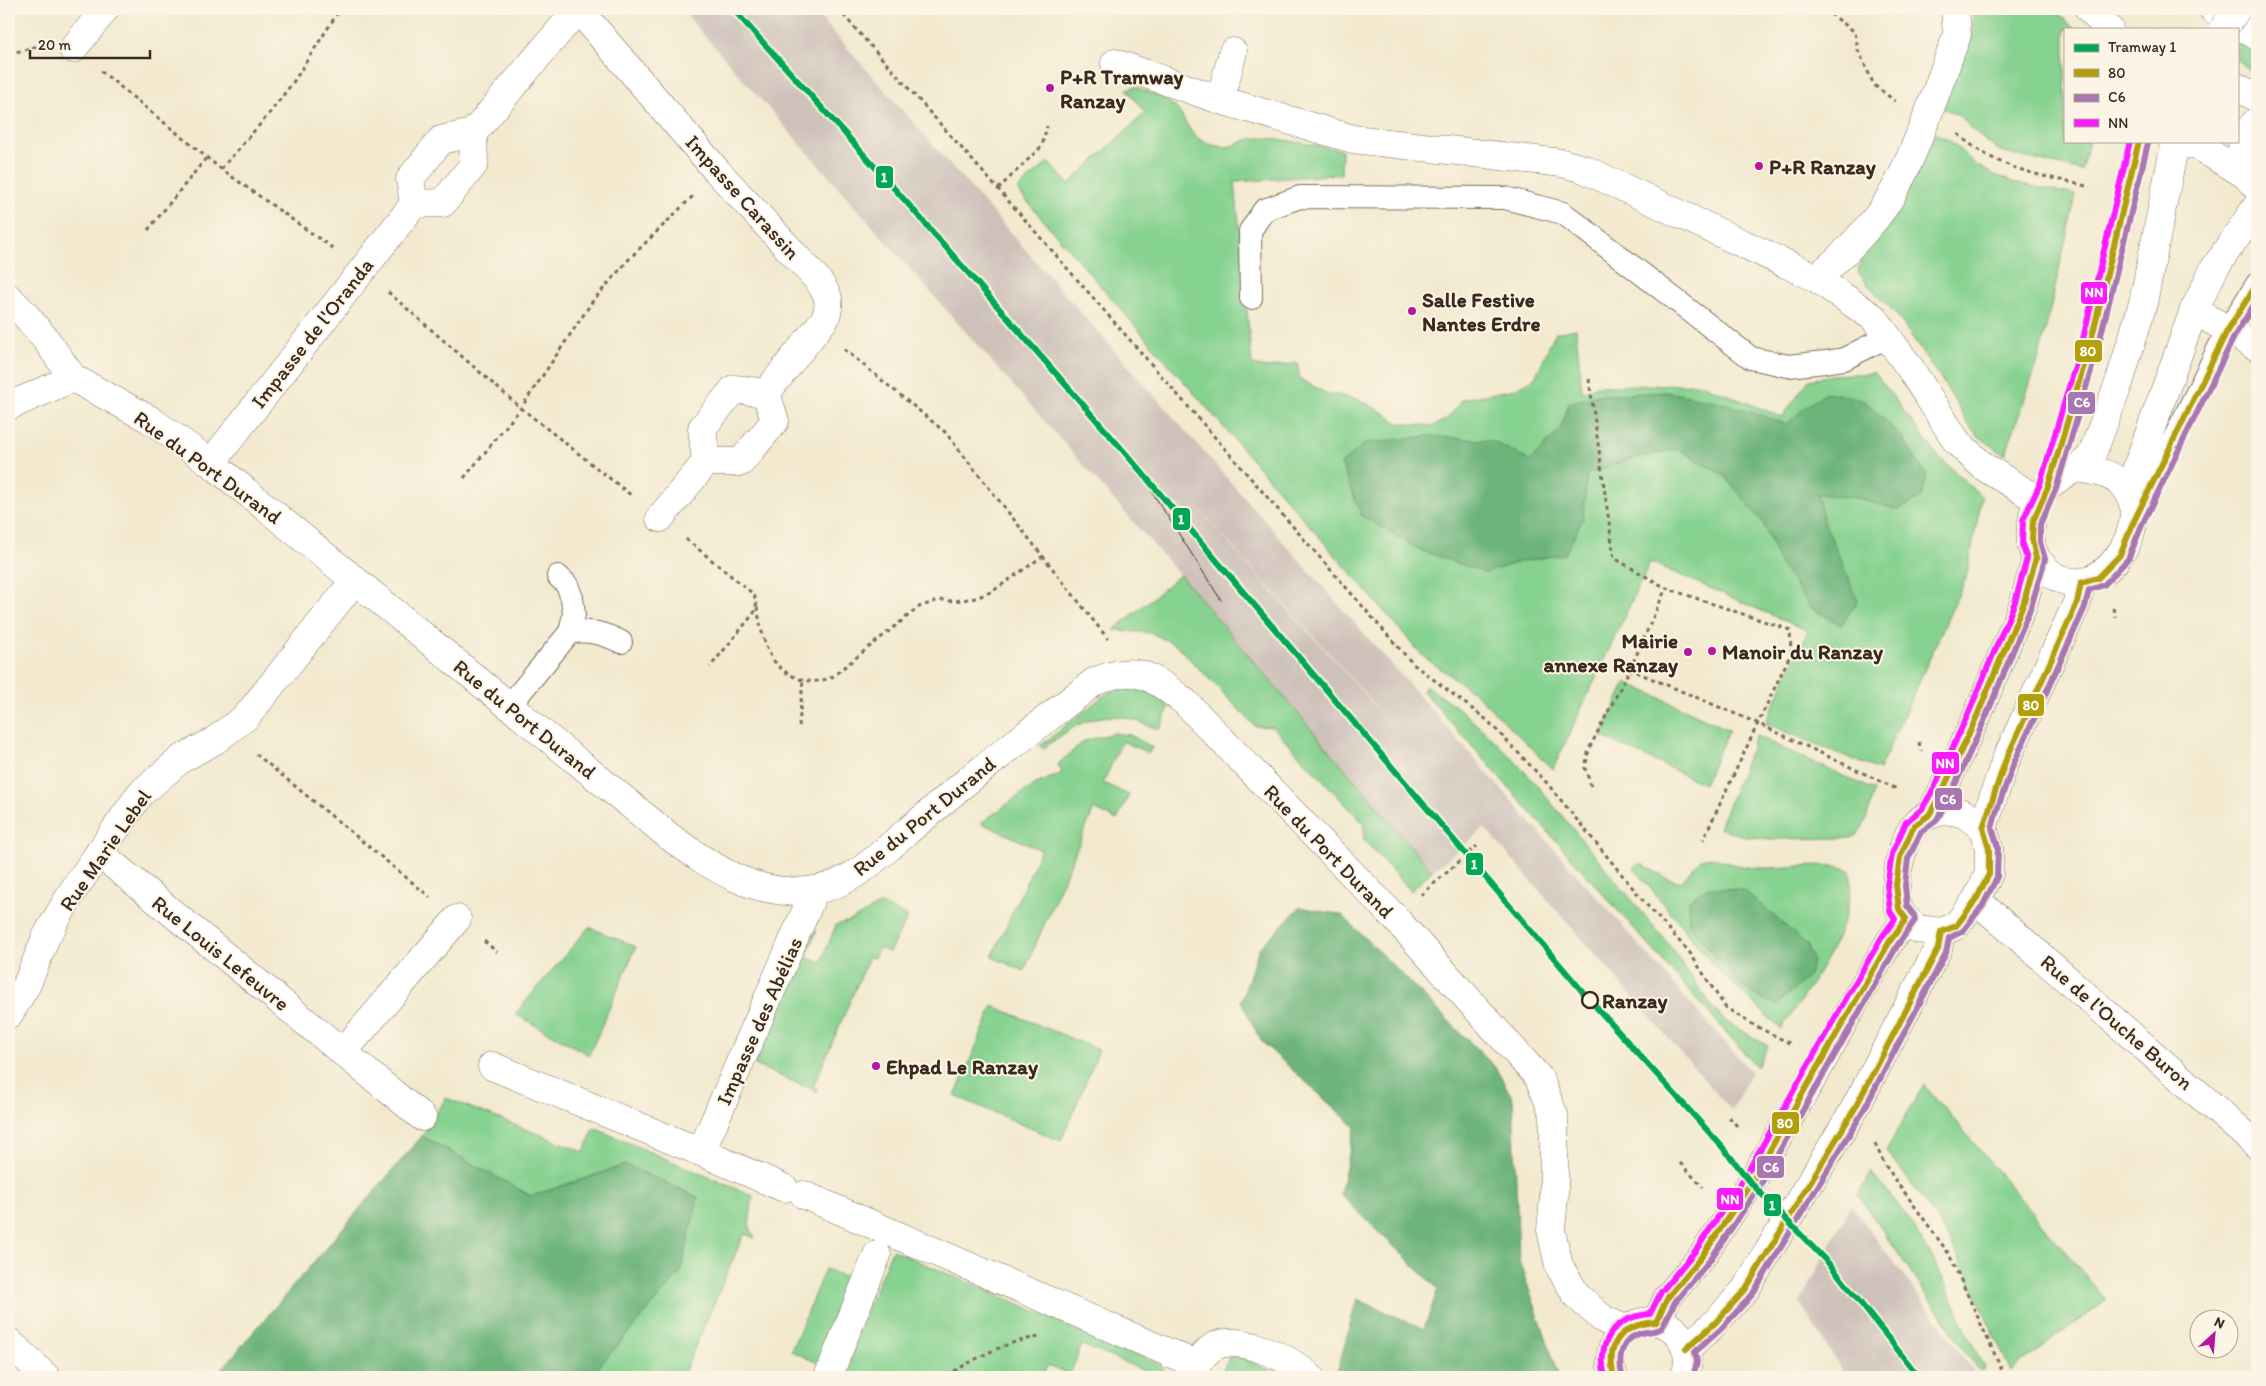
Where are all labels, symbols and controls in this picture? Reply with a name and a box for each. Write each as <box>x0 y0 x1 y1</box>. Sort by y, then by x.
scale bar <box>30 28 150 60</box>
legend <box>2064 28 2238 142</box>
text: 20 m <box>38 36 72 54</box>
text: Tramway 1 <box>2108 38 2176 56</box>
place label: P+R Tramway Ranzay <box>1060 64 1184 114</box>
text: 80 <box>2108 64 2125 82</box>
marker: P+R Tramway Ranzay <box>1044 82 1056 94</box>
text: C6 <box>2108 88 2126 106</box>
text: NN <box>2108 114 2128 132</box>
street label: Impasse Carassin <box>681 130 805 264</box>
place label: P+R Ranzay <box>1769 154 1877 180</box>
marker: P+R Ranzay <box>1753 160 1765 172</box>
line badge: 1 <box>875 165 894 189</box>
text: 1 <box>881 169 888 186</box>
street label: Impasse de l'Oranda <box>246 253 378 413</box>
line badge: NN <box>2080 281 2108 305</box>
text: NN <box>2085 284 2103 301</box>
place label: Salle Festive Nantes Erdre <box>1422 287 1540 336</box>
marker: Salle Festive Nantes Erdre <box>1406 305 1418 317</box>
line badge: 80 <box>2074 339 2103 363</box>
text: 80 <box>2080 343 2097 360</box>
line badge: C6 <box>2067 391 2096 415</box>
text: C6 <box>2074 394 2091 411</box>
street label: Rue du Port Durand <box>129 405 287 529</box>
line badge: 1 <box>1172 507 1191 531</box>
text: 1 <box>1178 511 1185 528</box>
place label: Mairie annexe Ranzay <box>1543 628 1679 678</box>
place label: Manoir du Ranzay <box>1722 639 1884 665</box>
marker: Manoir du Ranzay <box>1706 645 1718 657</box>
marker: Mairie annexe Ranzay <box>1682 646 1694 658</box>
street label: Rue du Port Durand <box>449 654 602 785</box>
line badge: 80 <box>2017 693 2045 717</box>
text: 80 <box>2023 697 2040 714</box>
street label: Rue du Port Durand <box>848 750 1001 881</box>
line badge: NN <box>1931 751 1960 775</box>
text: NN <box>1936 755 1954 772</box>
street label: Rue du Port Durand <box>1259 779 1400 923</box>
street label: Rue Marie Lebel <box>54 784 156 916</box>
line badge: C6 <box>1934 787 1963 811</box>
text: C6 <box>1940 791 1957 808</box>
line badge: 1 <box>1465 852 1484 876</box>
text: 1 <box>1471 856 1478 873</box>
street label: Rue Louis Lefeuvre <box>147 890 295 1016</box>
street label: Impasse des Abélias <box>711 933 807 1109</box>
street label: Rue de l'Ouche Buron <box>2036 949 2198 1095</box>
place label: Ranzay <box>1602 988 1668 1014</box>
marker: Ranzay <box>1581 991 1599 1009</box>
place label: Ehpad Le Ranzay <box>886 1054 1039 1080</box>
marker: Ehpad Le Ranzay <box>870 1060 882 1072</box>
line badge: 80 <box>1771 1111 1800 1135</box>
text: 80 <box>1777 1115 1794 1132</box>
line badge: C6 <box>1756 1155 1785 1179</box>
text: C6 <box>1763 1159 1780 1176</box>
line badge: NN <box>1716 1187 1744 1211</box>
text: NN <box>1721 1191 1739 1208</box>
line badge: 1 <box>1763 1193 1782 1217</box>
text: 1 <box>1769 1197 1776 1214</box>
north arrow <box>2188 1308 2238 1358</box>
text: N <box>2212 1313 2227 1332</box>

